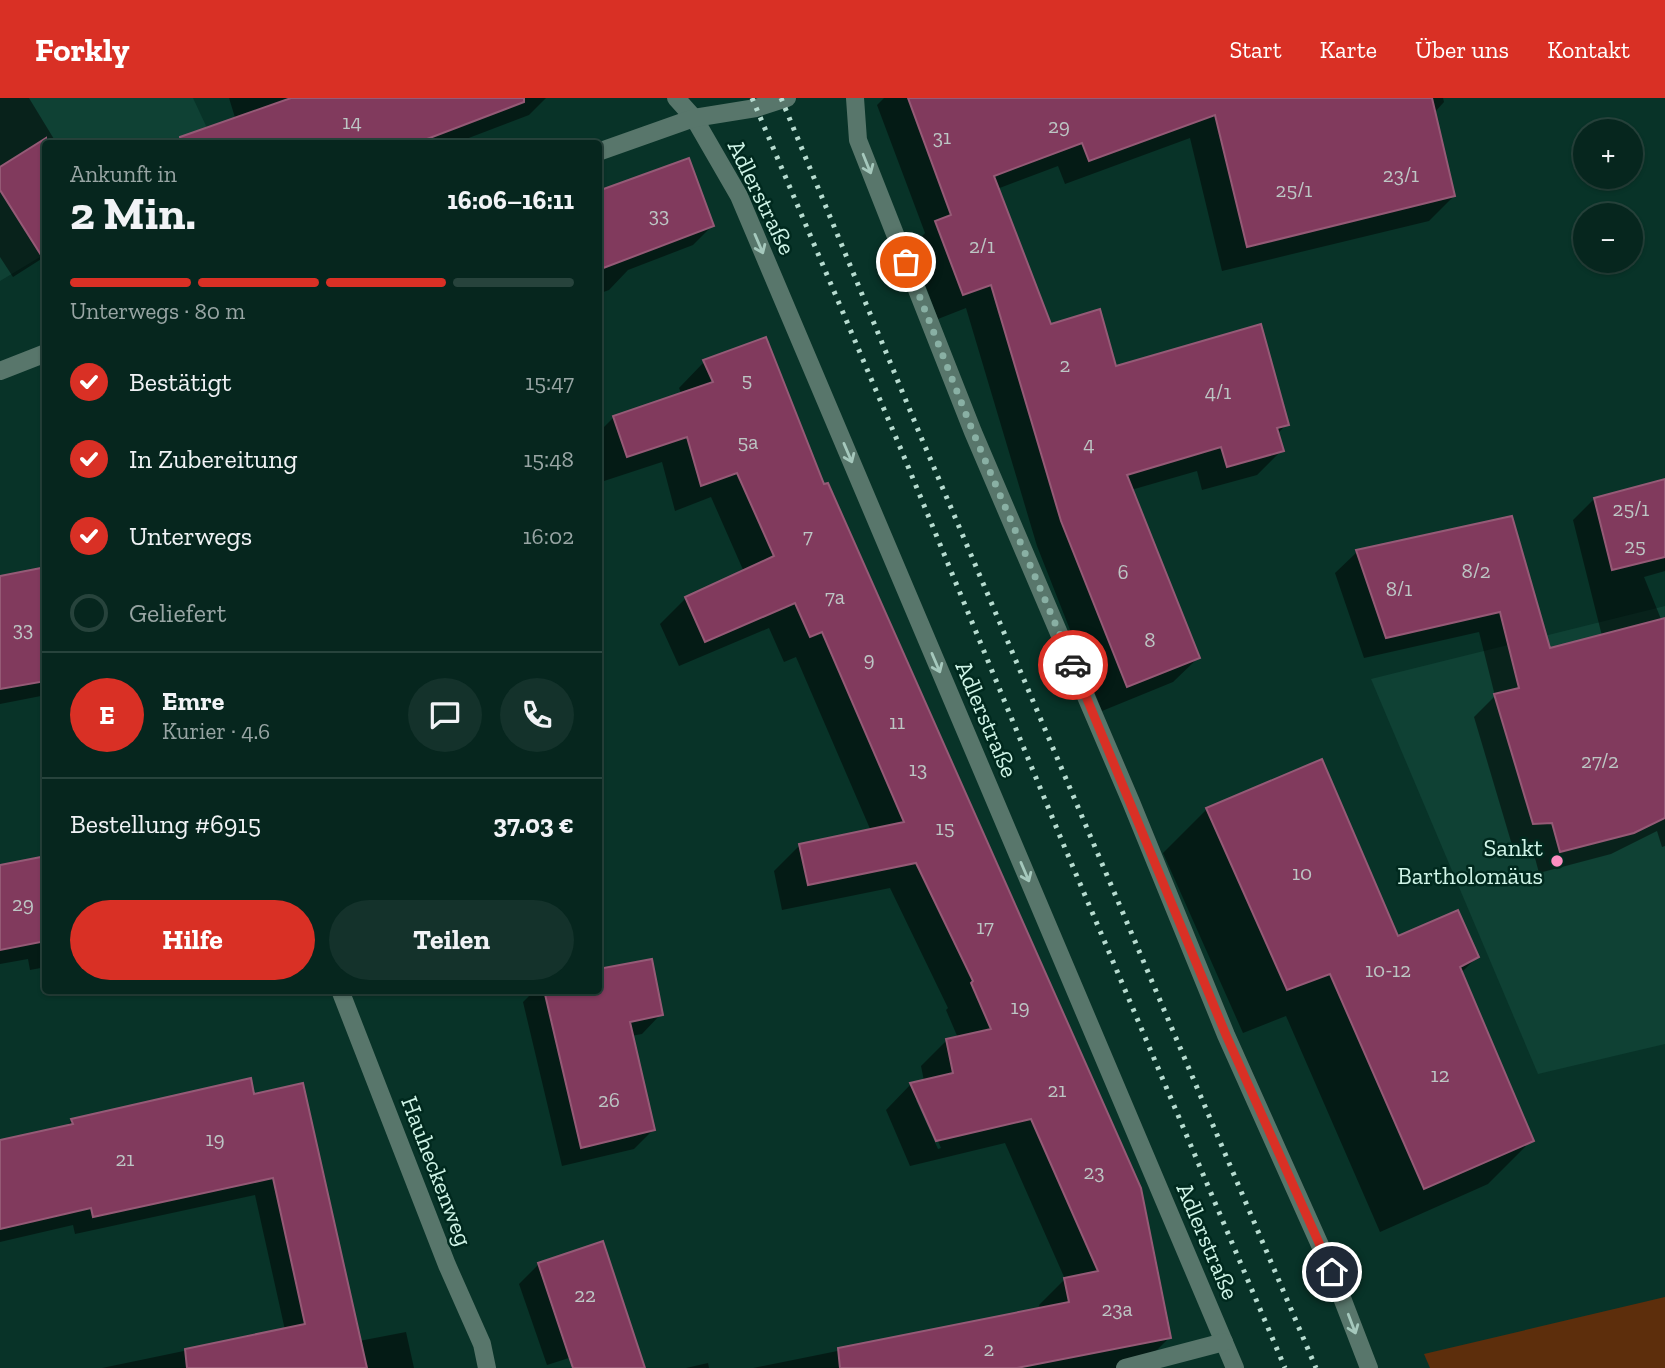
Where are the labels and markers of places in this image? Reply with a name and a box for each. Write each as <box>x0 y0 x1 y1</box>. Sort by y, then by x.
pin <box>876 232 936 292</box>
place label: Sankt Bartholomäus <box>1397 833 1543 890</box>
marker: Sankt Bartholomäus <box>1549 853 1565 869</box>
pin <box>1302 1242 1362 1302</box>

